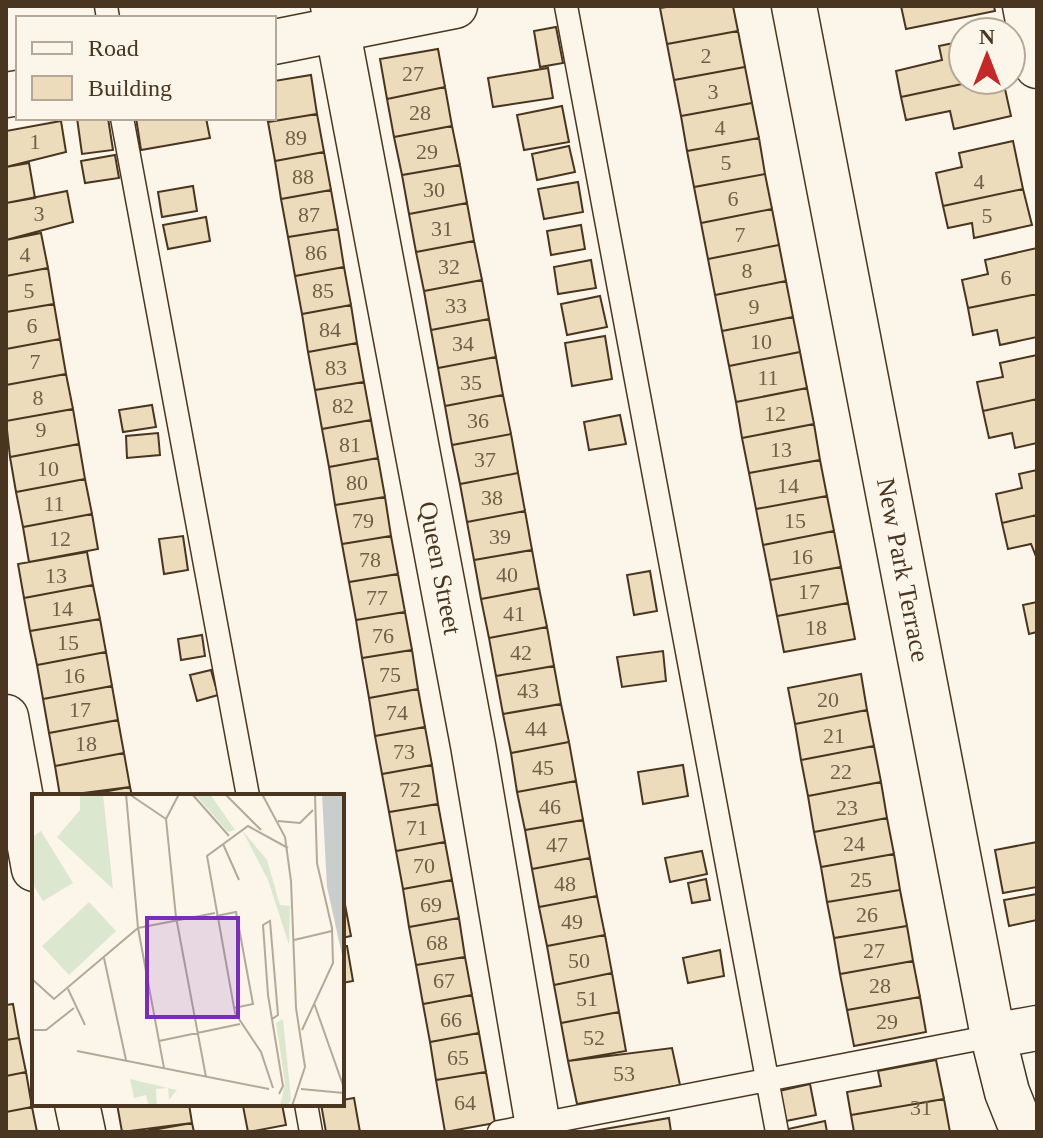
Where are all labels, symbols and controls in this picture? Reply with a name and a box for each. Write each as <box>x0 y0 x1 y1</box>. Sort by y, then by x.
legend <box>16 16 276 120</box>
north arrow <box>947 16 1027 96</box>
text: N <box>979 24 995 49</box>
text: Road <box>88 35 139 61</box>
house number: 2 <box>701 43 712 68</box>
house number: 27 <box>402 61 424 86</box>
text: Building <box>88 75 172 101</box>
house number: 3 <box>708 79 719 104</box>
house number: 28 <box>409 100 431 125</box>
house number: 4 <box>715 115 726 140</box>
house number: 89 <box>285 125 307 150</box>
house number: 1 <box>30 129 41 154</box>
house number: 29 <box>416 139 438 164</box>
house number: 5 <box>721 150 732 175</box>
house number: 88 <box>292 164 314 189</box>
house number: 4 <box>974 169 985 194</box>
house number: 30 <box>423 177 445 202</box>
house number: 6 <box>728 186 739 211</box>
house number: 3 <box>34 201 45 226</box>
house number: 87 <box>298 202 320 227</box>
house number: 5 <box>982 203 993 228</box>
house number: 31 <box>431 216 453 241</box>
house number: 7 <box>735 222 746 247</box>
house number: 86 <box>305 240 327 265</box>
house number: 4 <box>20 242 31 267</box>
house number: 32 <box>438 254 460 279</box>
house number: 8 <box>742 258 753 283</box>
house number: 6 <box>1001 265 1012 290</box>
house number: 5 <box>24 278 35 303</box>
house number: 85 <box>312 278 334 303</box>
house number: 33 <box>445 293 467 318</box>
house number: 9 <box>749 294 760 319</box>
house number: 6 <box>27 313 38 338</box>
house number: 84 <box>319 317 341 342</box>
house number: 10 <box>750 329 772 354</box>
house number: 34 <box>452 331 474 356</box>
house number: 7 <box>30 349 41 374</box>
house number: 83 <box>325 355 347 380</box>
house number: 11 <box>757 365 779 390</box>
house number: 35 <box>460 370 482 395</box>
house number: 8 <box>33 385 44 410</box>
house number: 82 <box>332 393 354 418</box>
house number: 12 <box>764 401 786 426</box>
house number: 36 <box>467 408 489 433</box>
house number: 9 <box>36 417 47 442</box>
house number: 81 <box>339 432 361 457</box>
house number: 13 <box>770 437 792 462</box>
house number: 37 <box>474 447 496 472</box>
house number: 10 <box>37 456 59 481</box>
house number: 80 <box>346 470 368 495</box>
house number: 14 <box>777 473 799 498</box>
street label: New Park Terrace <box>871 476 935 664</box>
house number: 38 <box>481 485 503 510</box>
house number: 11 <box>43 491 65 516</box>
street label: Queen Street <box>413 499 467 638</box>
house number: 79 <box>352 508 374 533</box>
house number: 15 <box>784 508 806 533</box>
house number: 39 <box>489 524 511 549</box>
house number: 12 <box>49 526 71 551</box>
house number: 16 <box>791 544 813 569</box>
house number: 78 <box>359 547 381 572</box>
house number: 40 <box>496 562 518 587</box>
house number: 13 <box>45 563 67 588</box>
house number: 17 <box>798 579 820 604</box>
house number: 77 <box>366 585 388 610</box>
house number: 14 <box>51 596 73 621</box>
house number: 41 <box>503 601 525 626</box>
house number: 18 <box>805 615 827 640</box>
house number: 76 <box>372 623 394 648</box>
house number: 15 <box>57 630 79 655</box>
house number: 42 <box>510 640 532 665</box>
house number: 75 <box>379 662 401 687</box>
house number: 16 <box>63 663 85 688</box>
house number: 43 <box>517 678 539 703</box>
house number: 20 <box>817 687 839 712</box>
house number: 17 <box>69 697 91 722</box>
house number: 74 <box>386 700 408 725</box>
house number: 44 <box>525 716 547 741</box>
house number: 21 <box>823 723 845 748</box>
house number: 18 <box>75 731 97 756</box>
house number: 73 <box>393 739 415 764</box>
house number: 45 <box>532 755 554 780</box>
house number: 22 <box>830 759 852 784</box>
house number: 72 <box>399 777 421 802</box>
inset map <box>32 794 344 1106</box>
house number: 46 <box>539 794 561 819</box>
house number: 23 <box>836 795 858 820</box>
house number: 71 <box>406 815 428 840</box>
house number: 24 <box>843 831 865 856</box>
house number: 47 <box>546 832 568 857</box>
house number: 70 <box>413 853 435 878</box>
house number: 25 <box>850 867 872 892</box>
house number: 48 <box>554 871 576 896</box>
house number: 69 <box>420 892 442 917</box>
house number: 26 <box>856 902 878 927</box>
house number: 49 <box>561 909 583 934</box>
house number: 68 <box>426 930 448 955</box>
house number: 27 <box>863 938 885 963</box>
house number: 50 <box>568 948 590 973</box>
house number: 67 <box>433 968 455 993</box>
house number: 28 <box>869 973 891 998</box>
house number: 51 <box>576 986 598 1011</box>
house number: 66 <box>440 1007 462 1032</box>
house number: 29 <box>876 1009 898 1034</box>
house number: 52 <box>583 1025 605 1050</box>
house number: 65 <box>447 1045 469 1070</box>
house number: 53 <box>613 1061 635 1086</box>
house number: 64 <box>454 1090 476 1115</box>
house number: 31 <box>910 1095 932 1120</box>

